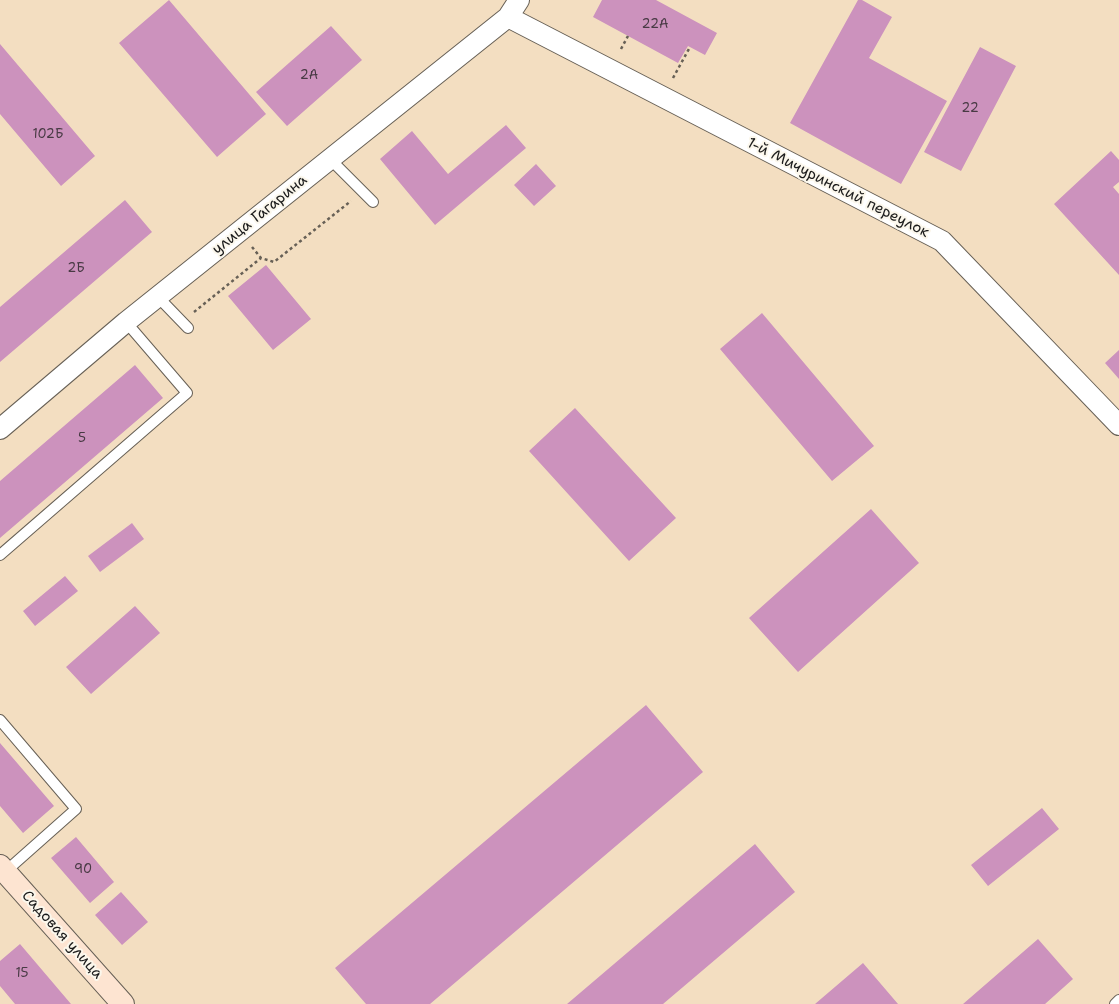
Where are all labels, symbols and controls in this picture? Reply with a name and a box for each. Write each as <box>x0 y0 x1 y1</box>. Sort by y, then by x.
house number: 22А <box>642 17 668 33</box>
house number: 2А <box>300 68 318 84</box>
house number: 22 <box>961 101 979 117</box>
house number: 102Б <box>32 127 64 143</box>
street label: 1-й Мичуринский переулок <box>744 134 932 242</box>
street label: улица Гагарина <box>209 171 311 259</box>
house number: 2Б <box>67 261 85 277</box>
house number: 5 <box>78 431 86 447</box>
house number: 90 <box>74 862 92 878</box>
street label: Садовая улица <box>18 887 106 983</box>
house number: 15 <box>15 966 29 982</box>

